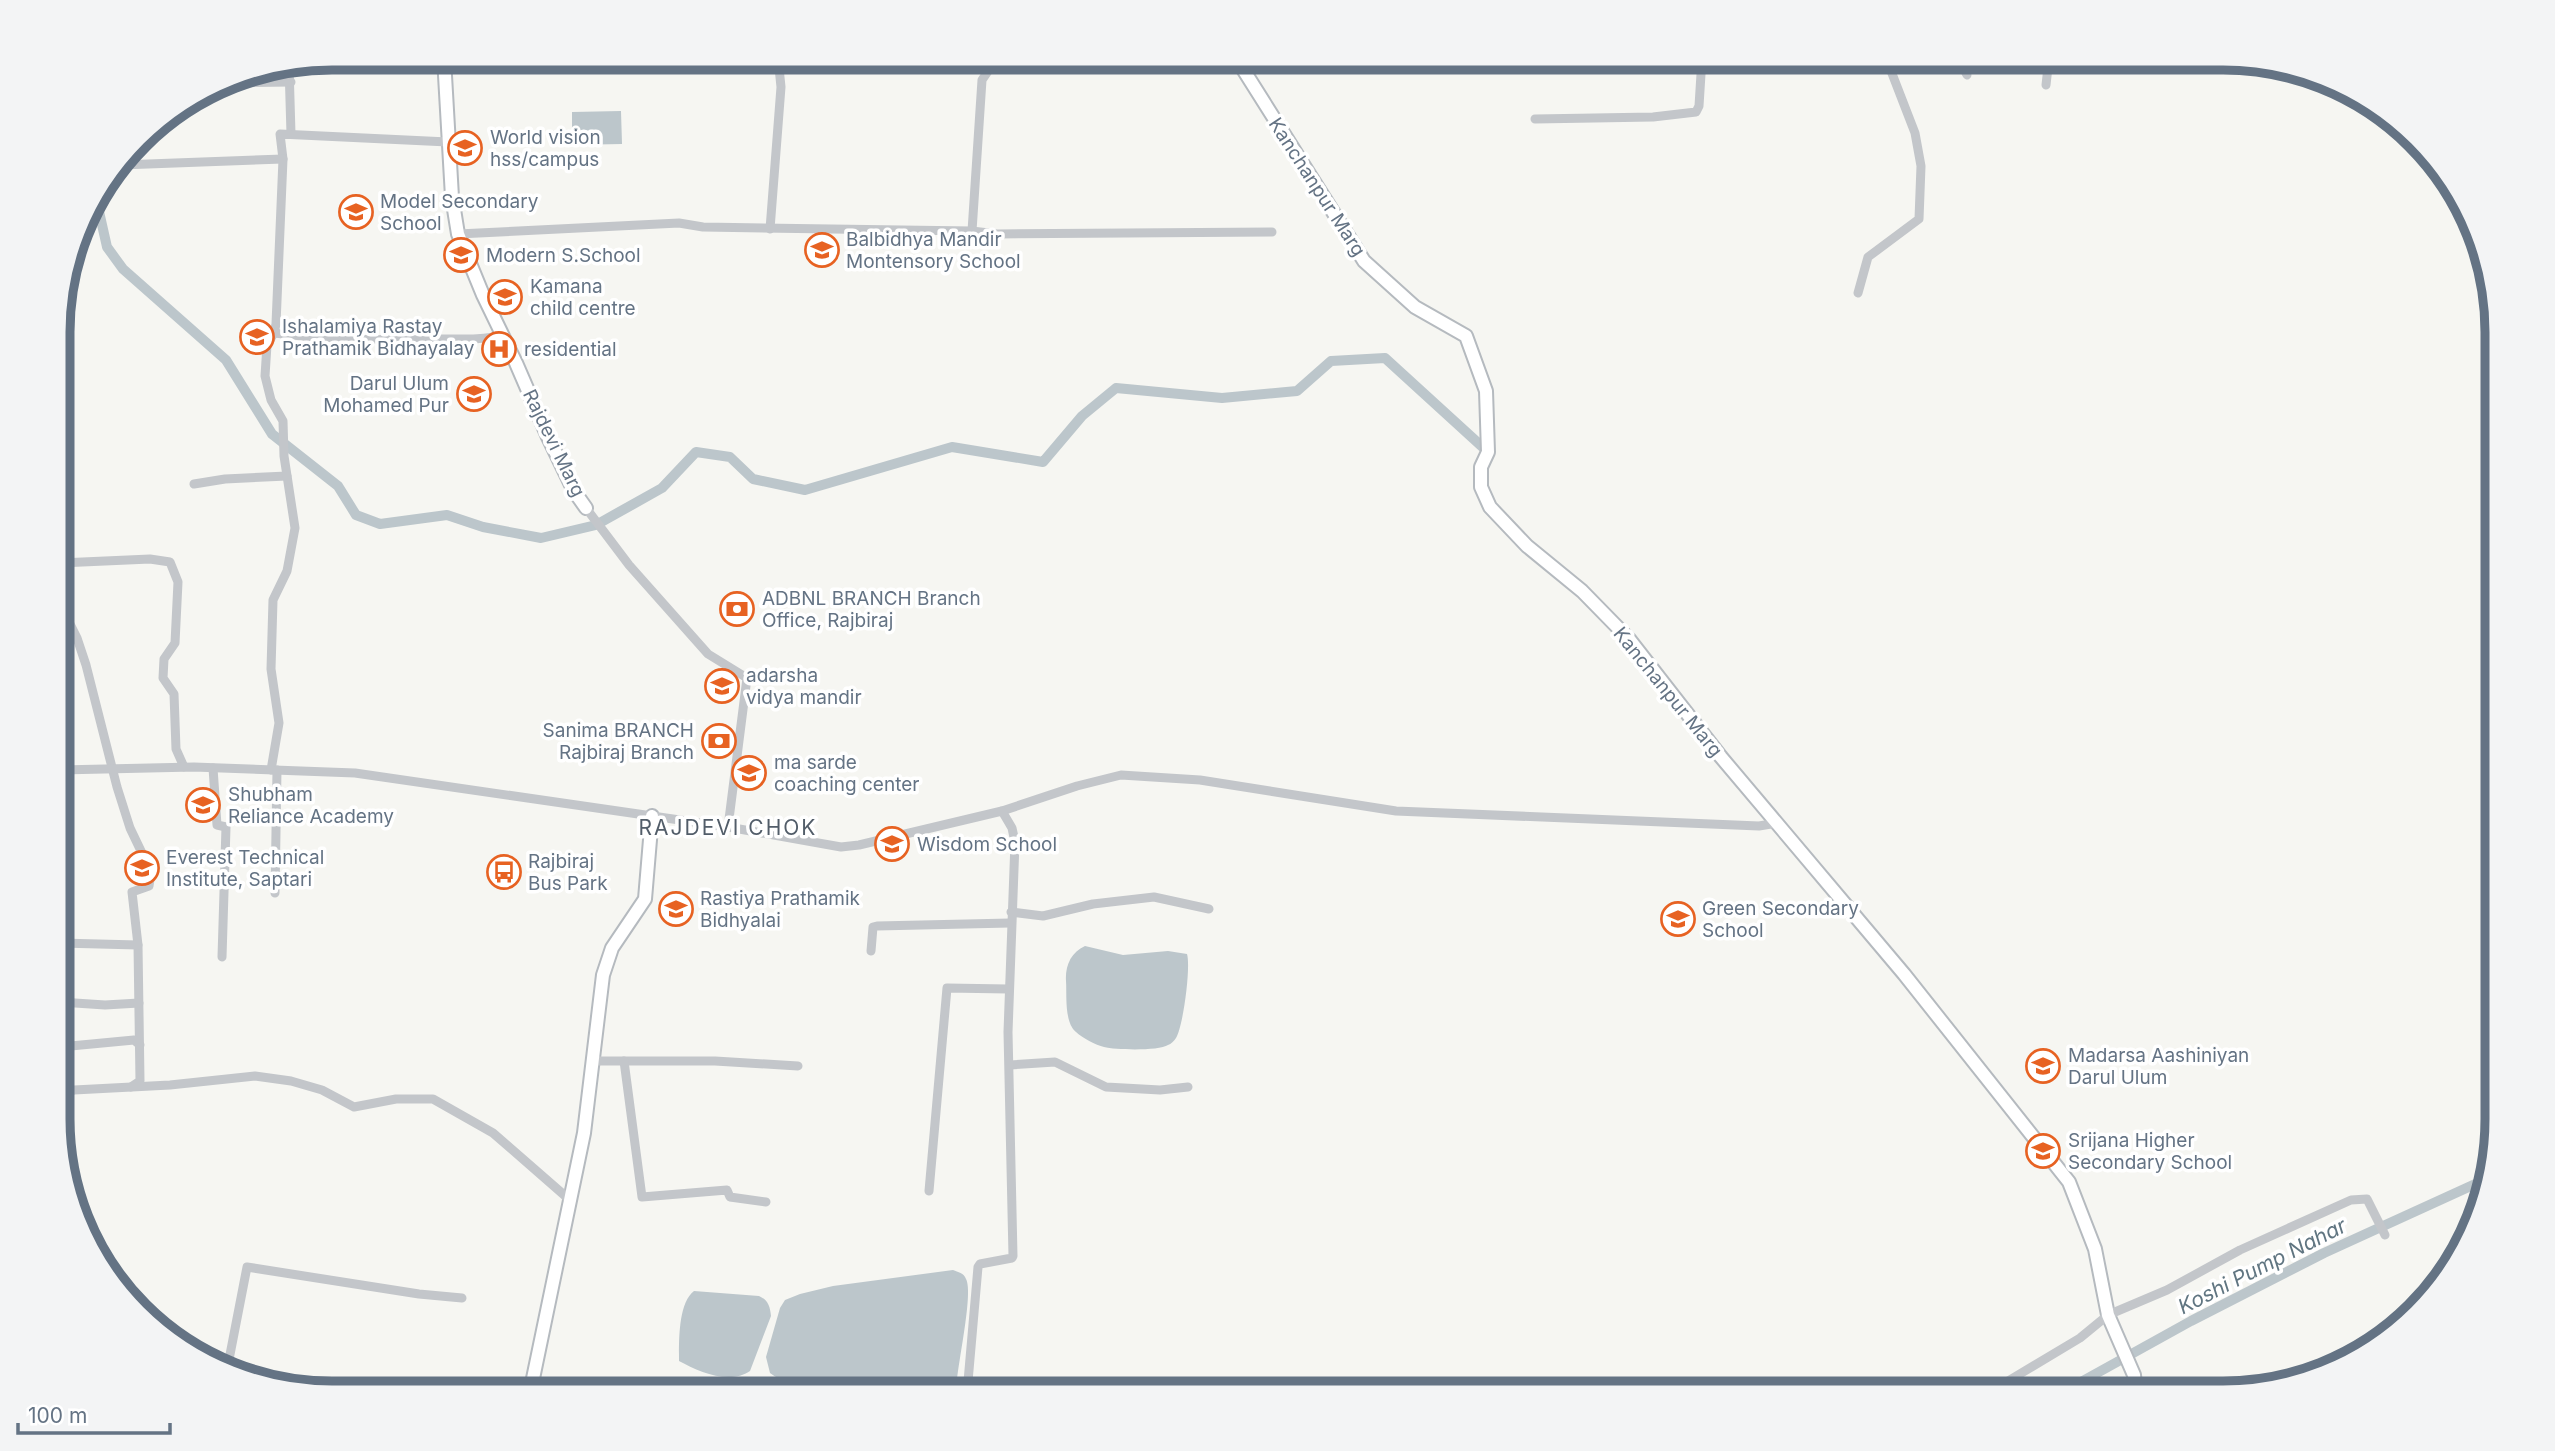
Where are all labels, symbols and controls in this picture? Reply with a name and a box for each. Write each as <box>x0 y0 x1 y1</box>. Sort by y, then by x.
street label: Kanchanpur Marg <box>1264 113 1370 261</box>
place label: World vision hss/campus <box>490 126 601 171</box>
school or university icon: World vision hss/campus <box>446 129 484 167</box>
place label: Model Secondary School <box>380 190 539 235</box>
school or university icon: Model Secondary School <box>337 193 375 231</box>
place label: Balbidhya Mandir Montensory School <box>846 228 1021 273</box>
school or university icon: Balbidhya Mandir Montensory School <box>803 231 841 269</box>
school or university icon: Modern S.School <box>442 236 480 274</box>
place label: Modern S.School <box>486 244 641 267</box>
place label: Kamana child centre <box>530 275 636 320</box>
school or university icon: Kamana child centre <box>486 278 524 316</box>
place label: Ishalamiya Rastay Prathamik Bidhayalay <box>282 315 475 360</box>
school or university icon: Ishalamiya Rastay Prathamik Bidhayalay <box>238 318 276 356</box>
hospital icon: residential <box>480 330 518 368</box>
place label: residential <box>524 338 617 361</box>
place label: Darul Ulum Mohamed Pur <box>323 372 449 417</box>
school or university icon: Darul Ulum Mohamed Pur <box>455 375 493 413</box>
street label: Rajdevi Marg <box>518 386 590 500</box>
place label: ADBNL BRANCH Branch Office, Rajbiraj <box>762 587 981 632</box>
bank icon: ADBNL BRANCH Branch Office, Rajbiraj <box>718 590 756 628</box>
street label: Kanchanpur Marg <box>1609 622 1727 762</box>
place label: adarsha vidya mandir <box>746 664 862 709</box>
school or university icon: adarsha vidya mandir <box>703 667 741 705</box>
place label: Sanima BRANCH Rajbiraj Branch <box>543 719 694 764</box>
bank icon: Sanima BRANCH Rajbiraj Branch <box>700 722 738 760</box>
place label: ma sarde coaching center <box>774 751 919 796</box>
school or university icon: ma sarde coaching center <box>730 754 768 792</box>
place label: Shubham Reliance Academy <box>228 783 394 828</box>
school or university icon: Shubham Reliance Academy <box>184 786 222 824</box>
district label: RAJDEVI CHOK <box>639 815 817 840</box>
school or university icon: Wisdom School <box>873 825 911 863</box>
place label: Wisdom School <box>917 833 1057 856</box>
place label: Everest Technical Institute, Saptari <box>166 846 324 891</box>
school or university icon: Everest Technical Institute, Saptari <box>123 849 161 887</box>
place label: Rajbiraj Bus Park <box>528 850 608 895</box>
bus stop icon: Rajbiraj Bus Park <box>485 853 523 891</box>
place label: Rastiya Prathamik Bidhyalai <box>700 887 861 932</box>
school or university icon: Rastiya Prathamik Bidhyalai <box>657 890 695 928</box>
place label: Green Secondary School <box>1702 897 1859 942</box>
school or university icon: Green Secondary School <box>1659 900 1697 938</box>
place label: Madarsa Aashiniyan Darul Ulum <box>2068 1044 2249 1089</box>
school or university icon: Madarsa Aashiniyan Darul Ulum <box>2024 1047 2062 1085</box>
place label: Srijana Higher Secondary School <box>2068 1129 2232 1174</box>
school or university icon: Srijana Higher Secondary School <box>2024 1132 2062 1170</box>
water label: Koshi Pump Nahar <box>2174 1212 2351 1319</box>
scale bar <box>18 1392 170 1436</box>
text: 100 m <box>28 1403 87 1428</box>

